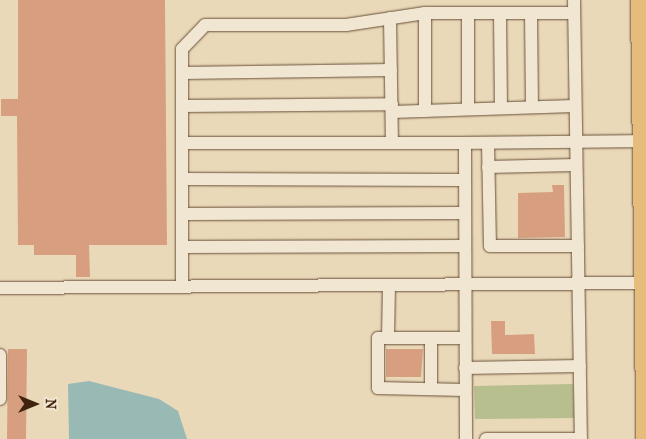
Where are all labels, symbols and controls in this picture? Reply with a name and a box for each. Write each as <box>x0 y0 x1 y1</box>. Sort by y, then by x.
north arrow <box>10 379 60 429</box>
text: N <box>42 399 59 409</box>

